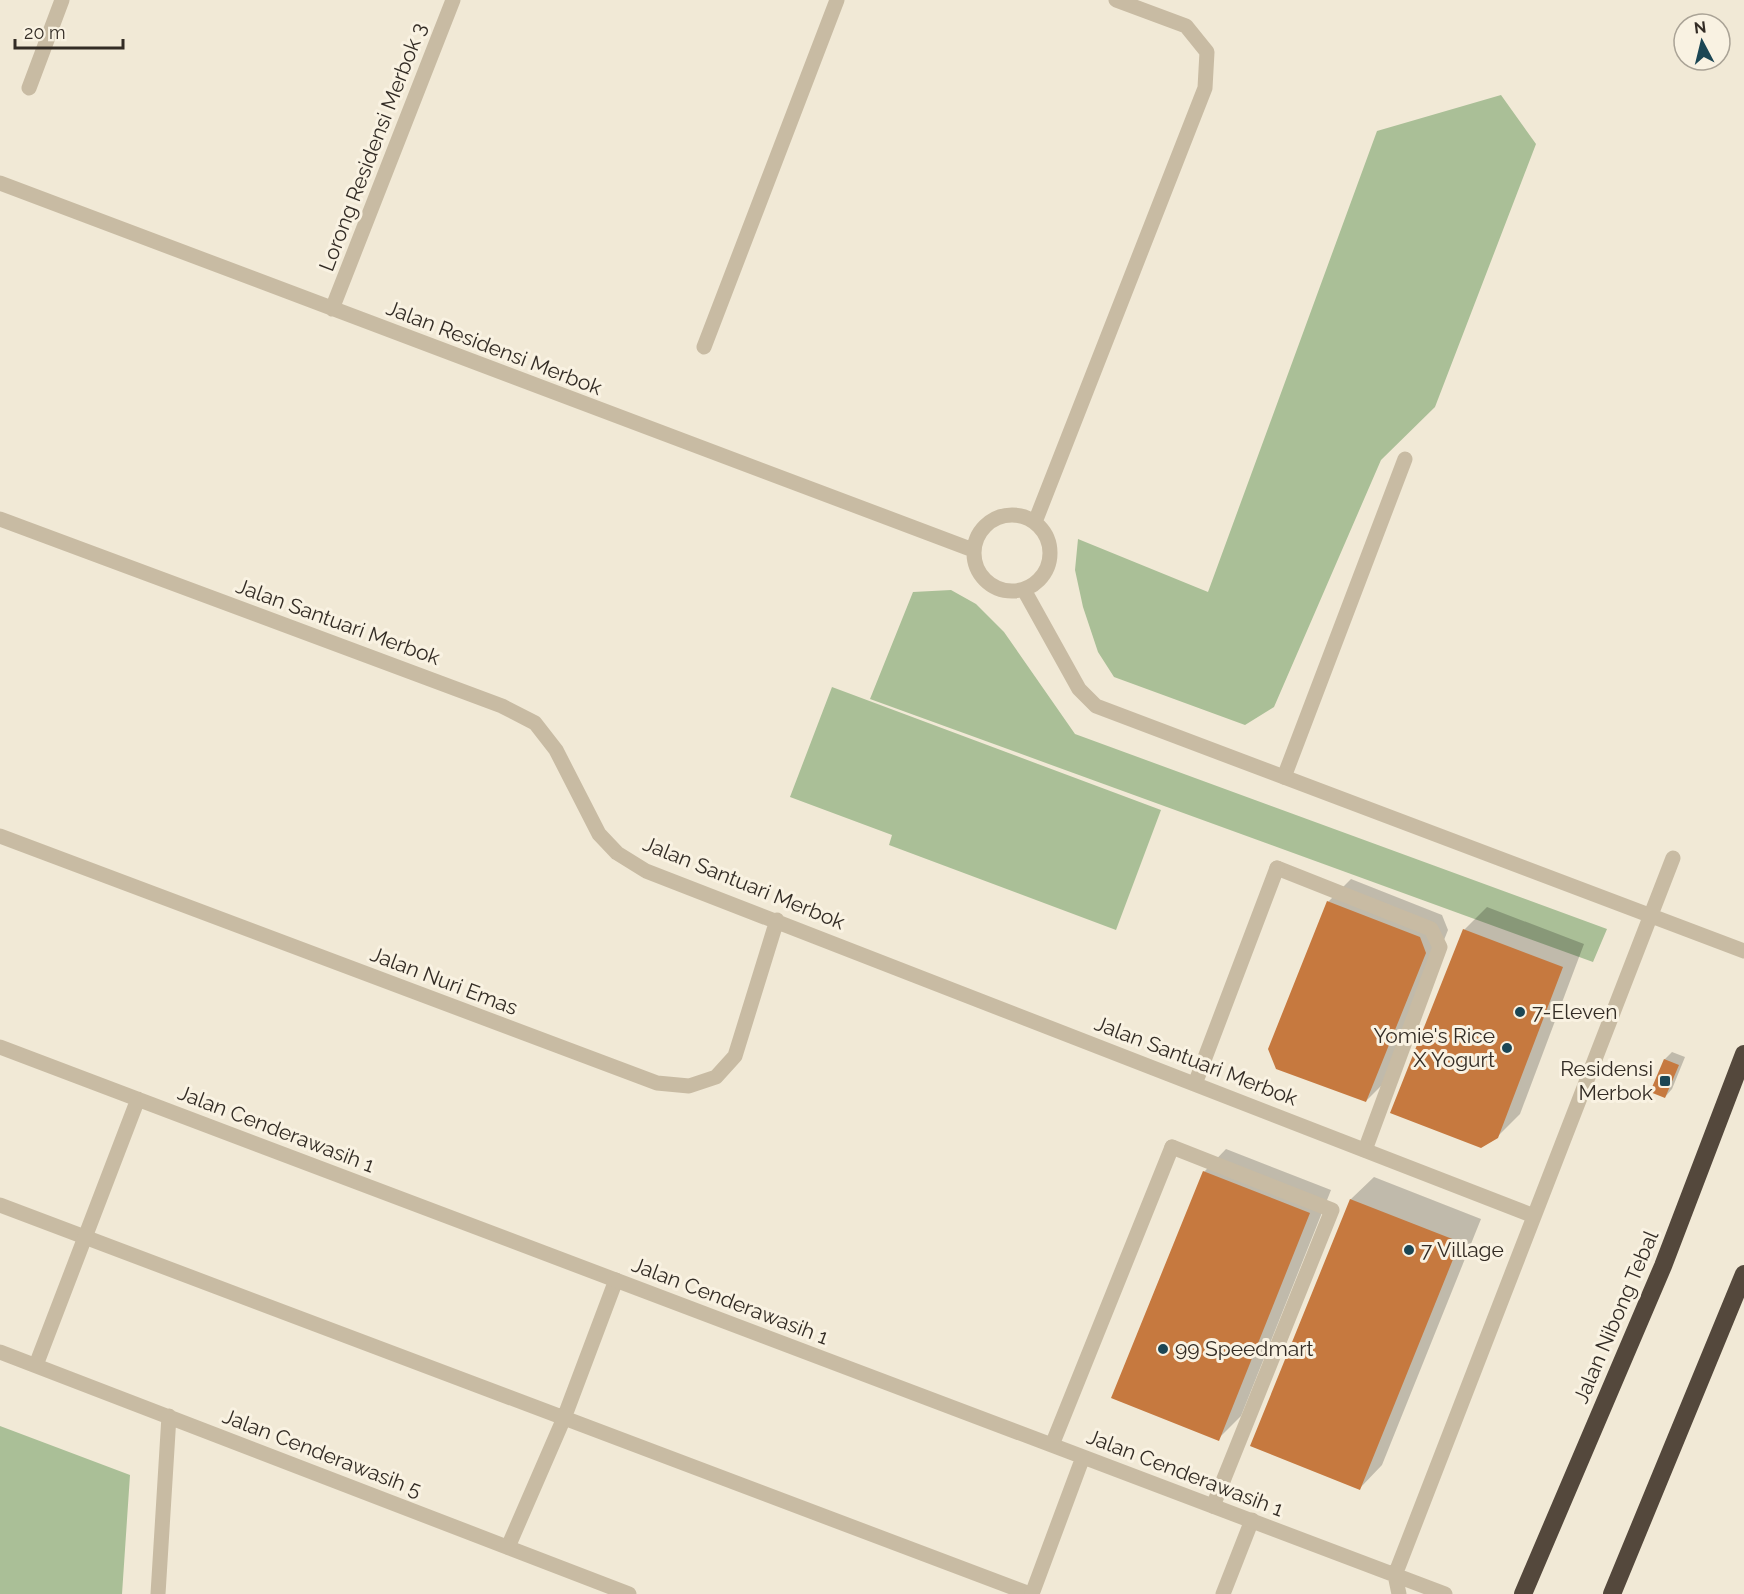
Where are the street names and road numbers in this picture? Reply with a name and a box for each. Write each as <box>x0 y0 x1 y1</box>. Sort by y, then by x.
street label: Lorong Residensi Merbok 3 <box>314 19 431 274</box>
street label: Jalan Residensi Merbok <box>383 295 605 400</box>
street label: Jalan Santuari Merbok <box>233 573 444 670</box>
street label: Jalan Santuari Merbok <box>640 831 849 934</box>
street label: Jalan Nuri Emas <box>367 941 521 1020</box>
street label: Jalan Santuari Merbok <box>1091 1010 1301 1111</box>
street label: Jalan Cenderawasih 1 <box>174 1080 378 1178</box>
street label: Jalan Nibong Tebal <box>1568 1226 1663 1407</box>
street label: Jalan Cenderawasih 1 <box>628 1252 832 1350</box>
street label: Jalan Cenderawasih 5 <box>219 1403 425 1502</box>
street label: Jalan Cenderawasih 1 <box>1083 1424 1287 1522</box>

